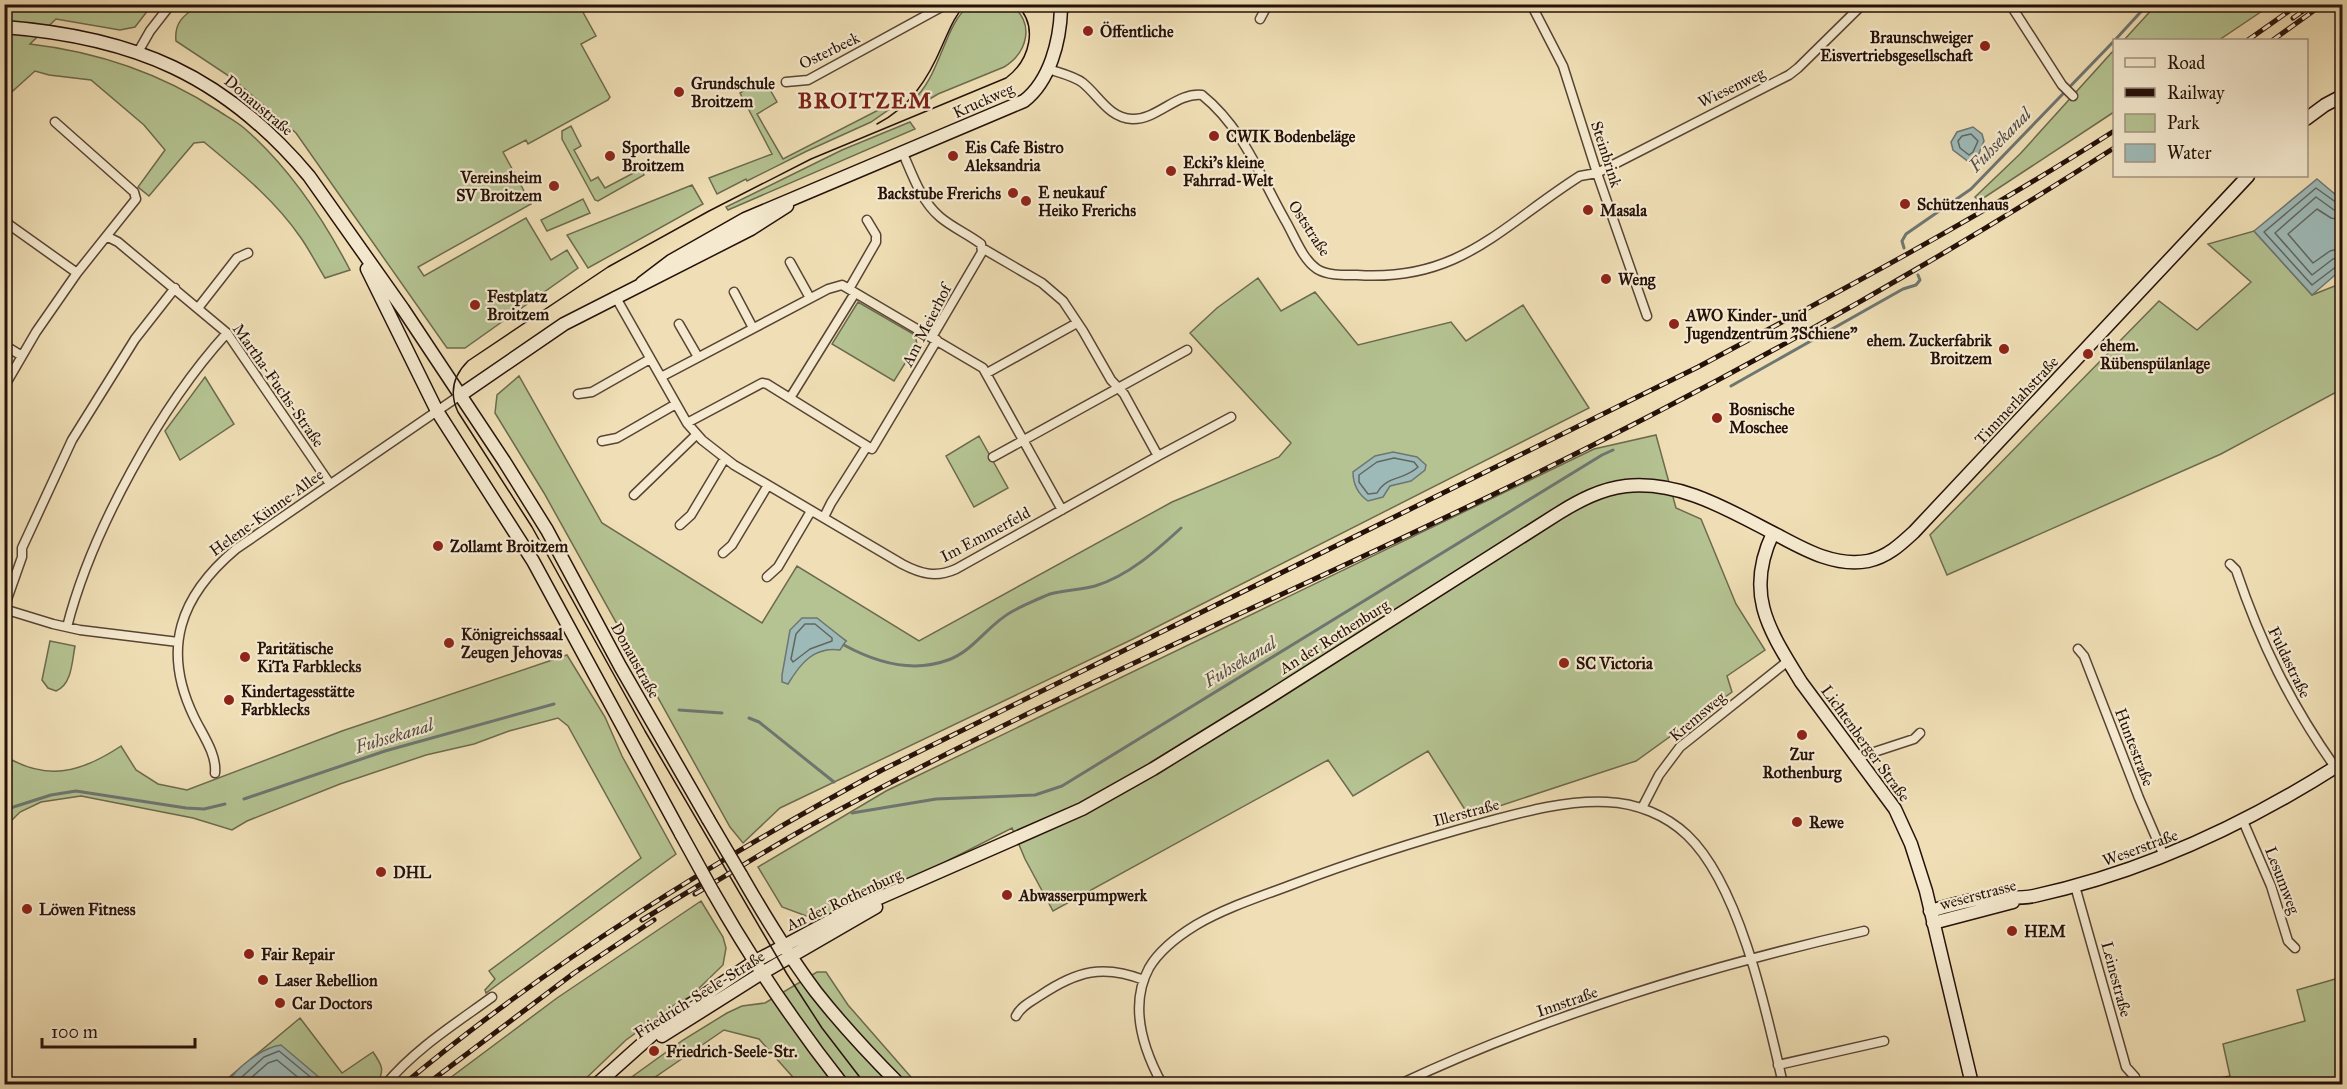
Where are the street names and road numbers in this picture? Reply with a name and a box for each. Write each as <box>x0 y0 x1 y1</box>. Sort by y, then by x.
street label: Osterbeek <box>796 27 863 73</box>
street label: Wiesenweg <box>1695 63 1769 113</box>
street label: Donaustraße <box>220 71 297 140</box>
street label: Kruckweg <box>950 78 1017 123</box>
street label: Steinbrink <box>1587 119 1626 190</box>
street label: Oststraße <box>1284 197 1335 260</box>
street label: Am Meierhof <box>897 279 956 370</box>
street label: Martha-Fuchs-Straße <box>229 320 329 451</box>
street label: Timmerlahstraße <box>1971 352 2062 448</box>
street label: Helene-Künne-Allee <box>206 465 327 560</box>
street label: Im Emmerfeld <box>937 503 1033 566</box>
street label: An der Rothenburg <box>1275 595 1394 679</box>
street label: Donaustraße <box>607 619 664 702</box>
street label: Fuldastraße <box>2264 623 2315 701</box>
street label: Lichtenberger Straße <box>1816 681 1914 806</box>
street label: Kremsweg <box>1665 687 1730 746</box>
street label: Huntestraße <box>2111 705 2158 789</box>
street label: Illerstraße <box>1431 795 1501 830</box>
street label: Weserstraße <box>2100 825 2181 870</box>
street label: Lesumweg <box>2260 844 2304 917</box>
street label: An der Rothenburg <box>782 864 906 936</box>
street label: weserstrasse <box>1938 875 2019 914</box>
street label: Leinestraße <box>2097 939 2136 1019</box>
street label: Friedrich-Seele-Straße <box>631 946 768 1042</box>
street label: Innstraße <box>1534 982 1601 1021</box>

